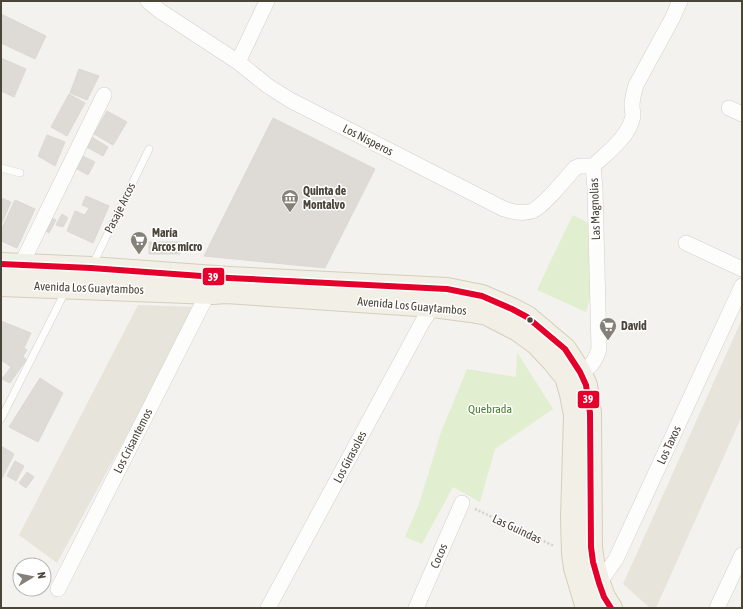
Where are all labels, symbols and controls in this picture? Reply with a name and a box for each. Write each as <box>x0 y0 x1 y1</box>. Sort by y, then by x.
street label: Los Nisperos <box>340 121 396 159</box>
street label: Las Magnolias <box>587 178 603 240</box>
street label: Pasaje Arcos <box>102 180 138 236</box>
place label: Quinta de Montalvo <box>303 184 347 212</box>
museum icon: Quinta de Montalvo <box>280 188 300 213</box>
place label: María Arcos micro <box>151 226 203 254</box>
supermarket icon: María Arcos micro <box>129 230 149 255</box>
line badge: 39 <box>202 267 225 286</box>
text: 39 <box>208 271 218 283</box>
street label: Avenida Los Guaytambos <box>34 279 144 297</box>
street label: Avenida Los Guaytambos <box>357 294 467 318</box>
unlabelled marker <box>525 315 535 325</box>
supermarket icon: David <box>598 316 618 341</box>
place label: David <box>621 319 647 333</box>
line badge: 39 <box>577 390 600 409</box>
text: 39 <box>583 393 593 405</box>
park label: Quebrada <box>468 402 512 416</box>
street label: Los Crisantemos <box>111 406 155 476</box>
street label: Los Taxos <box>654 424 684 466</box>
street label: Los Girasoles <box>330 429 370 485</box>
street label: Las Guindas <box>490 512 544 546</box>
street label: Cocos <box>428 542 450 570</box>
north arrow <box>12 557 52 597</box>
text: N <box>35 571 48 580</box>

